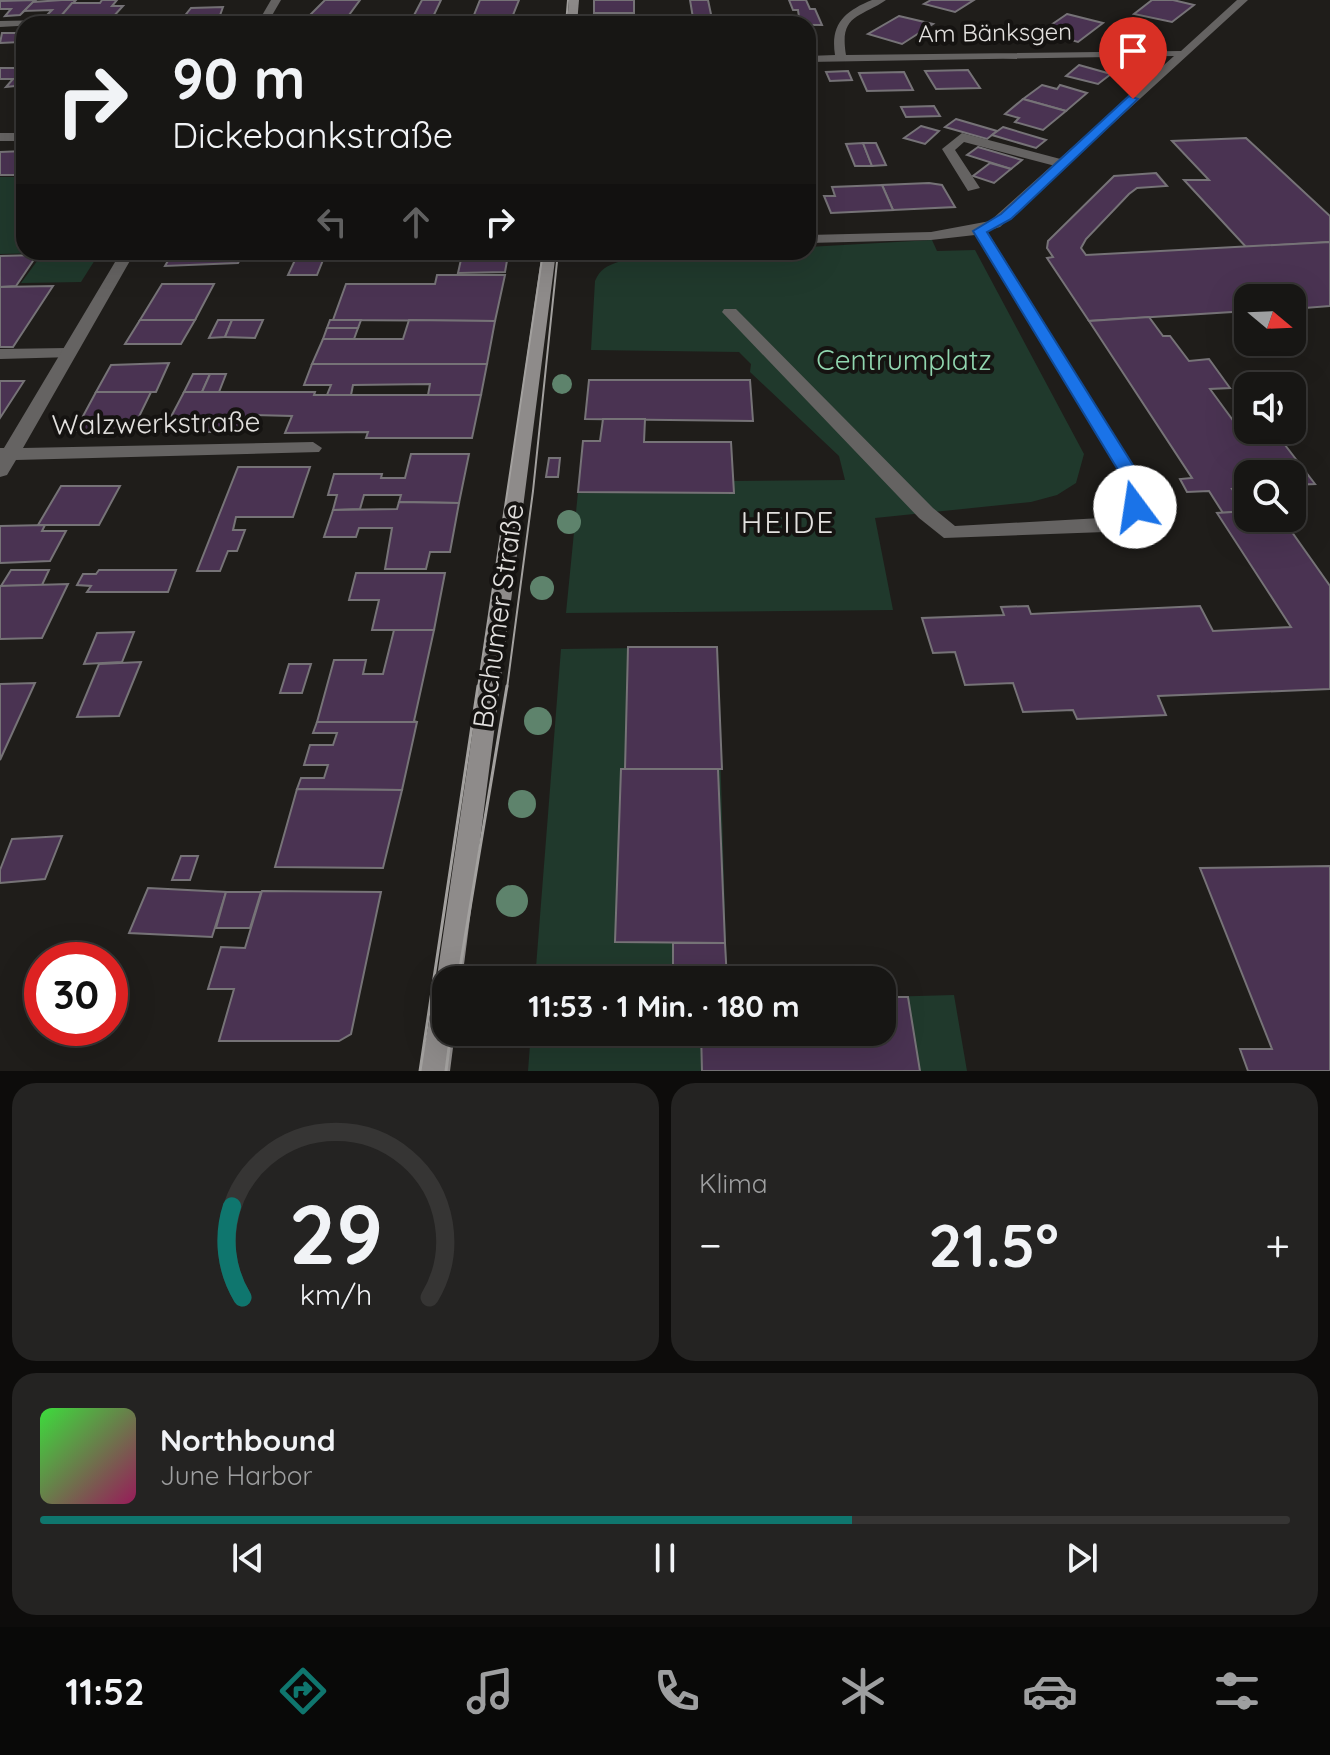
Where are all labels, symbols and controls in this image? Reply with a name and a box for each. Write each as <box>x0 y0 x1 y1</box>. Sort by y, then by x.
street label: Am Bänksgen <box>918 16 1072 48</box>
pin <box>1099 17 1167 99</box>
icon: arrive <box>1111 29 1155 73</box>
text: 90 m <box>172 43 306 113</box>
icon: right <box>40 48 144 152</box>
text: Dickebankstraße <box>172 112 453 157</box>
icon: left <box>310 200 354 244</box>
icon: ahead <box>394 200 438 244</box>
icon: right <box>478 200 522 244</box>
north arrow <box>1234 284 1306 356</box>
map controls <box>1234 284 1306 532</box>
park label: Centrumplatz <box>816 342 992 377</box>
button: sound <box>1234 372 1306 444</box>
street label: Walzwerkstraße <box>51 403 261 442</box>
button: search <box>1234 460 1306 532</box>
position arrow <box>1093 465 1177 549</box>
street label: Bochumer Straße <box>464 501 531 731</box>
district label: HEIDE <box>741 503 835 541</box>
speed limit sign: 30 <box>24 942 128 1046</box>
text: 11:53 · 1 Min. · 180 m <box>528 987 800 1025</box>
text: Klima <box>699 1167 768 1200</box>
text: 29 <box>288 1181 383 1285</box>
text: 21.5° <box>928 1207 1059 1282</box>
text: − <box>699 1217 722 1272</box>
text: + <box>1265 1217 1290 1272</box>
text: km/h <box>299 1276 372 1312</box>
text: Northbound <box>160 1421 336 1459</box>
text: June Harbor <box>160 1459 312 1492</box>
icon: previous <box>226 1536 270 1580</box>
icon: pause <box>643 1536 687 1580</box>
icon: next <box>1060 1536 1104 1580</box>
icon: directions <box>275 1663 331 1719</box>
icon: music <box>462 1663 518 1719</box>
icon: phone <box>649 1663 705 1719</box>
icon: climate <box>835 1663 891 1719</box>
icon: car <box>1022 1663 1078 1719</box>
icon: filters <box>1209 1663 1265 1719</box>
text: 11:52 <box>65 1669 144 1714</box>

